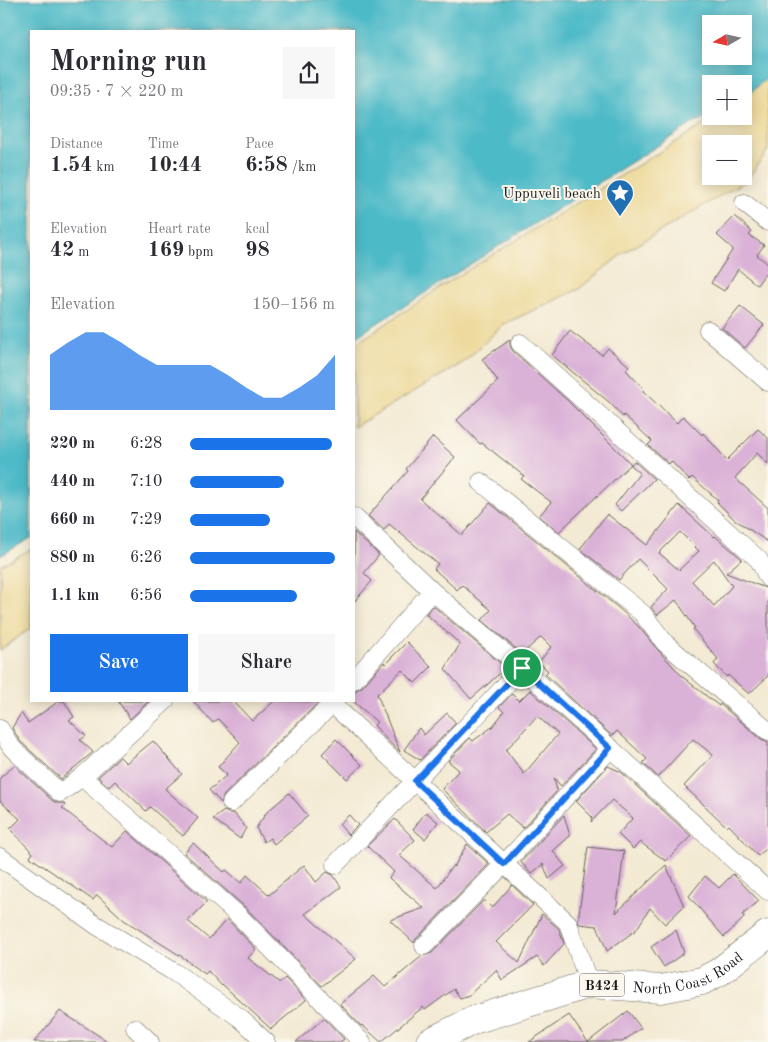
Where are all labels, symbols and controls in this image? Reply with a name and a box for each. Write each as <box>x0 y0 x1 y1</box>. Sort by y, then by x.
north arrow <box>702 15 752 65</box>
map controls <box>702 15 752 185</box>
button: share <box>283 47 335 99</box>
text: Morning run <box>50 49 207 77</box>
button: + <box>702 75 752 125</box>
text: 09:35 · 7 × 220 m <box>50 84 183 100</box>
button: − <box>702 135 752 185</box>
text: Distance <box>50 137 103 151</box>
text: Time <box>148 137 179 151</box>
text: Pace <box>245 137 274 151</box>
text: 1.54 <box>50 155 92 176</box>
text: 10:44 <box>148 155 202 176</box>
text: 6:58 <box>245 155 288 176</box>
text: km <box>92 160 115 174</box>
text: /km <box>288 160 316 174</box>
place icon: Uppuveli beach <box>605 178 635 217</box>
place label: Uppuveli beach <box>503 187 601 202</box>
text: Elevation <box>50 222 107 236</box>
text: Heart rate <box>148 222 211 236</box>
text: kcal <box>245 222 269 236</box>
text: 42 <box>50 240 74 261</box>
text: 169 <box>148 240 184 261</box>
text: 98 <box>245 240 270 261</box>
text: m <box>74 245 89 259</box>
text: bpm <box>184 245 214 259</box>
text: Elevation <box>50 297 115 313</box>
text: 150–156 m <box>252 297 335 313</box>
text: 220 m <box>50 436 95 452</box>
text: 6:28 <box>130 436 162 452</box>
text: 440 m <box>50 474 95 490</box>
text: 7:10 <box>130 474 162 490</box>
text: 660 m <box>50 512 95 528</box>
text: 7:29 <box>130 512 162 528</box>
text: 880 m <box>50 550 95 566</box>
text: 6:26 <box>130 550 162 566</box>
text: 1.1 km <box>50 588 99 604</box>
text: 6:56 <box>130 588 162 604</box>
button: Save <box>50 634 188 692</box>
button: Share <box>198 634 335 692</box>
pin <box>501 647 543 689</box>
icon: arrive <box>508 654 536 682</box>
street label: North Coast Road <box>632 950 747 998</box>
road number: B424 <box>580 974 624 996</box>

